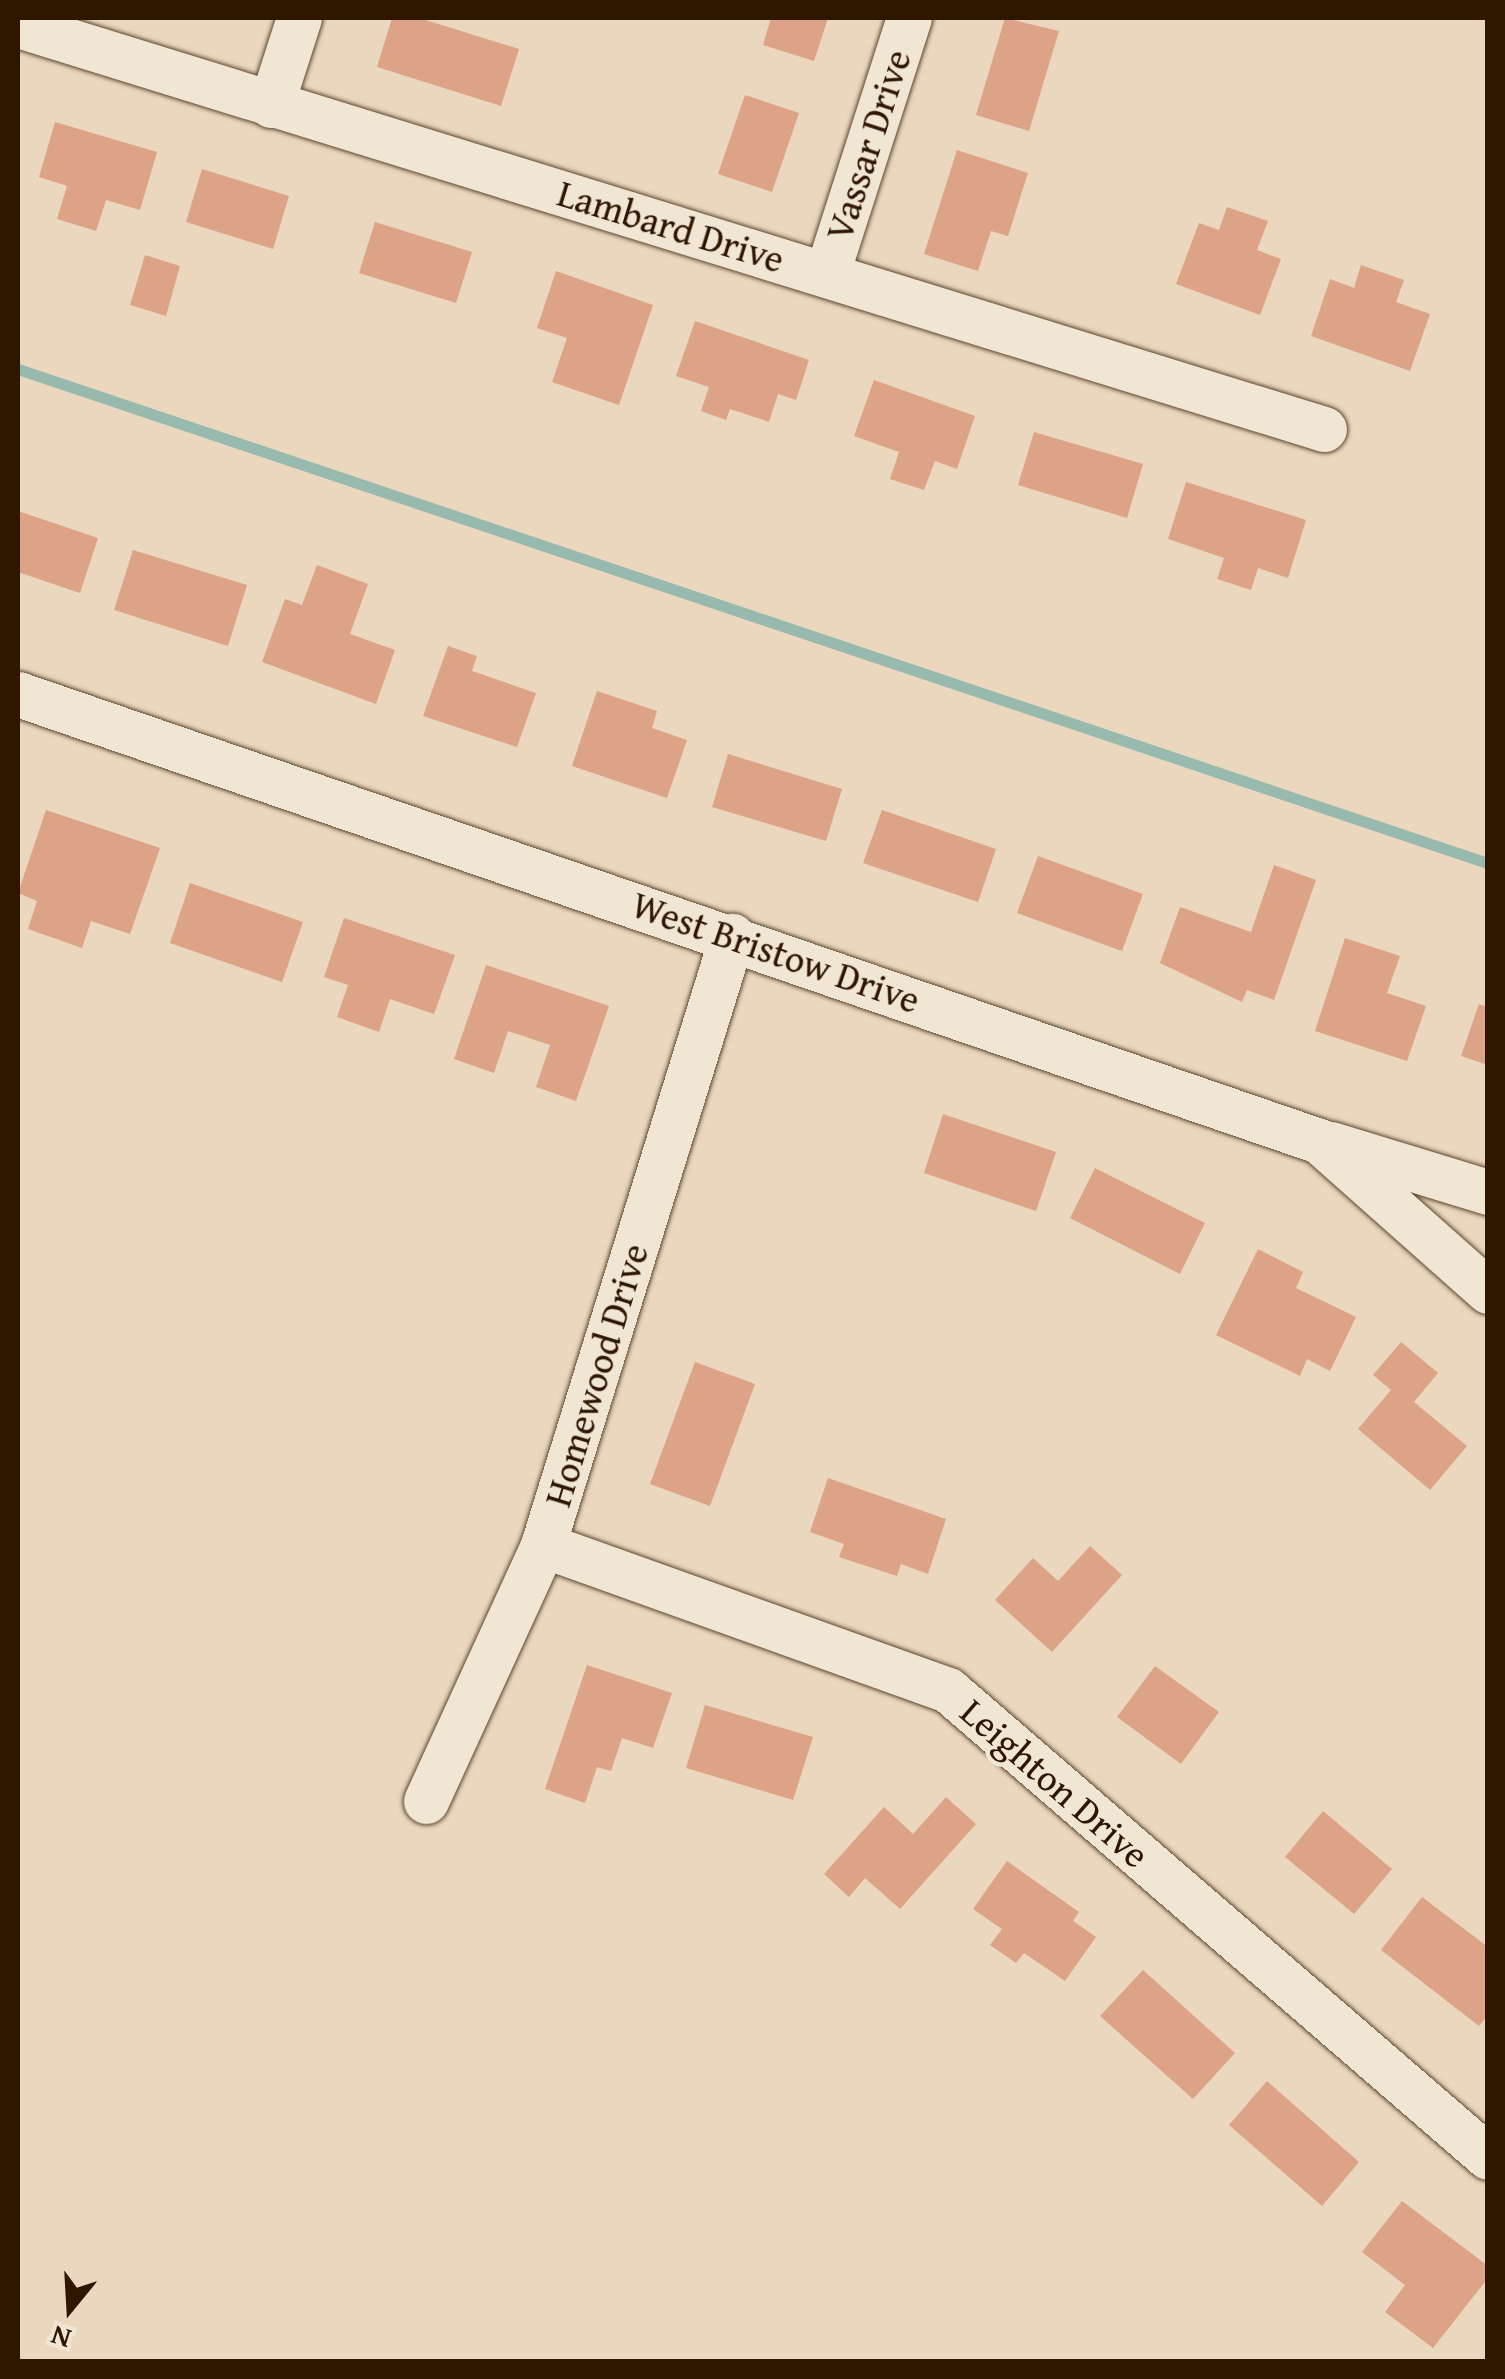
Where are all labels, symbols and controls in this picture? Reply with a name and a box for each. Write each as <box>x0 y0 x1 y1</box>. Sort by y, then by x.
street label: Vassar Drive <box>816 44 920 246</box>
street label: Lambard Drive <box>552 170 790 282</box>
street label: West Bristow Drive <box>626 881 926 1023</box>
street label: Homewood Drive <box>534 1238 658 1512</box>
street label: Leighton Drive <box>951 1689 1159 1877</box>
north arrow <box>20 2259 120 2359</box>
text: N <box>45 2316 76 2360</box>

